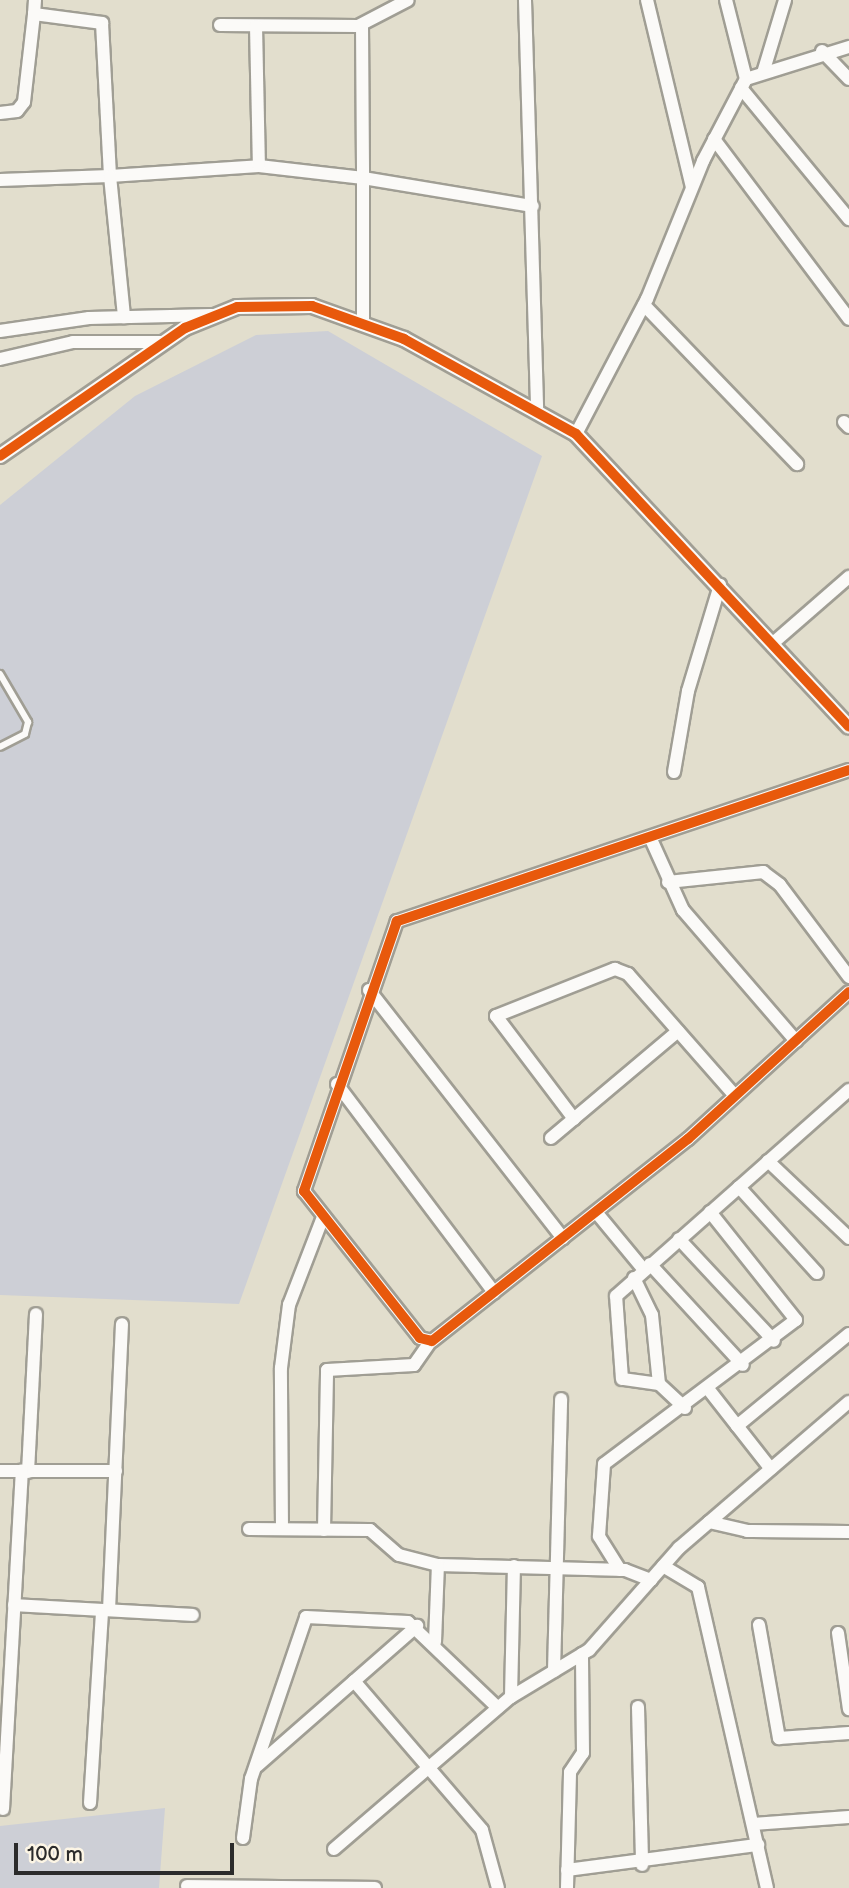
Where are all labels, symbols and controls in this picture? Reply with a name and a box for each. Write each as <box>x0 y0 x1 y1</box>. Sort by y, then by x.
scale bar <box>18 1828 238 1872</box>
text: 100 m <box>27 1842 83 1867</box>

